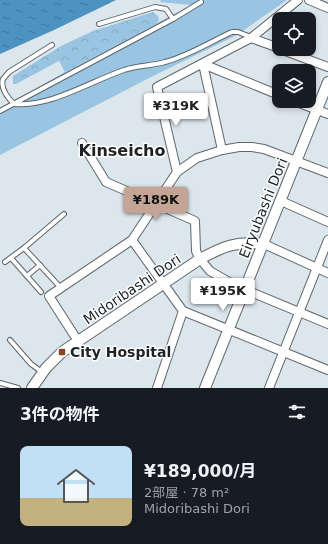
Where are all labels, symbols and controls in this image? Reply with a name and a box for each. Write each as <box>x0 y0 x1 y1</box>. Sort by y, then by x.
map controls <box>272 12 316 108</box>
button: locate <box>272 12 316 56</box>
button: layers <box>272 64 316 108</box>
pin: ¥319K <box>148 93 204 127</box>
text: ¥319K <box>153 98 199 113</box>
district label: Kinseicho <box>79 141 166 160</box>
street label: Eiryubashi Dori <box>236 156 290 260</box>
pin: ¥189K <box>128 187 184 221</box>
text: ¥189K <box>133 192 179 207</box>
street label: Midoribashi Dori <box>80 250 184 328</box>
pin: ¥195K <box>195 278 251 312</box>
text: ¥195K <box>200 283 246 298</box>
place label: City Hospital <box>70 344 171 360</box>
marker: City Hospital <box>57 347 67 357</box>
icon: filters <box>286 401 308 423</box>
text: 3件の物件 <box>20 404 100 424</box>
text: ¥189,000/月 <box>144 461 256 481</box>
icon: home <box>52 462 100 510</box>
text: 2部屋 · 78 m² <box>144 485 229 500</box>
text: Midoribashi Dori <box>144 501 250 516</box>

